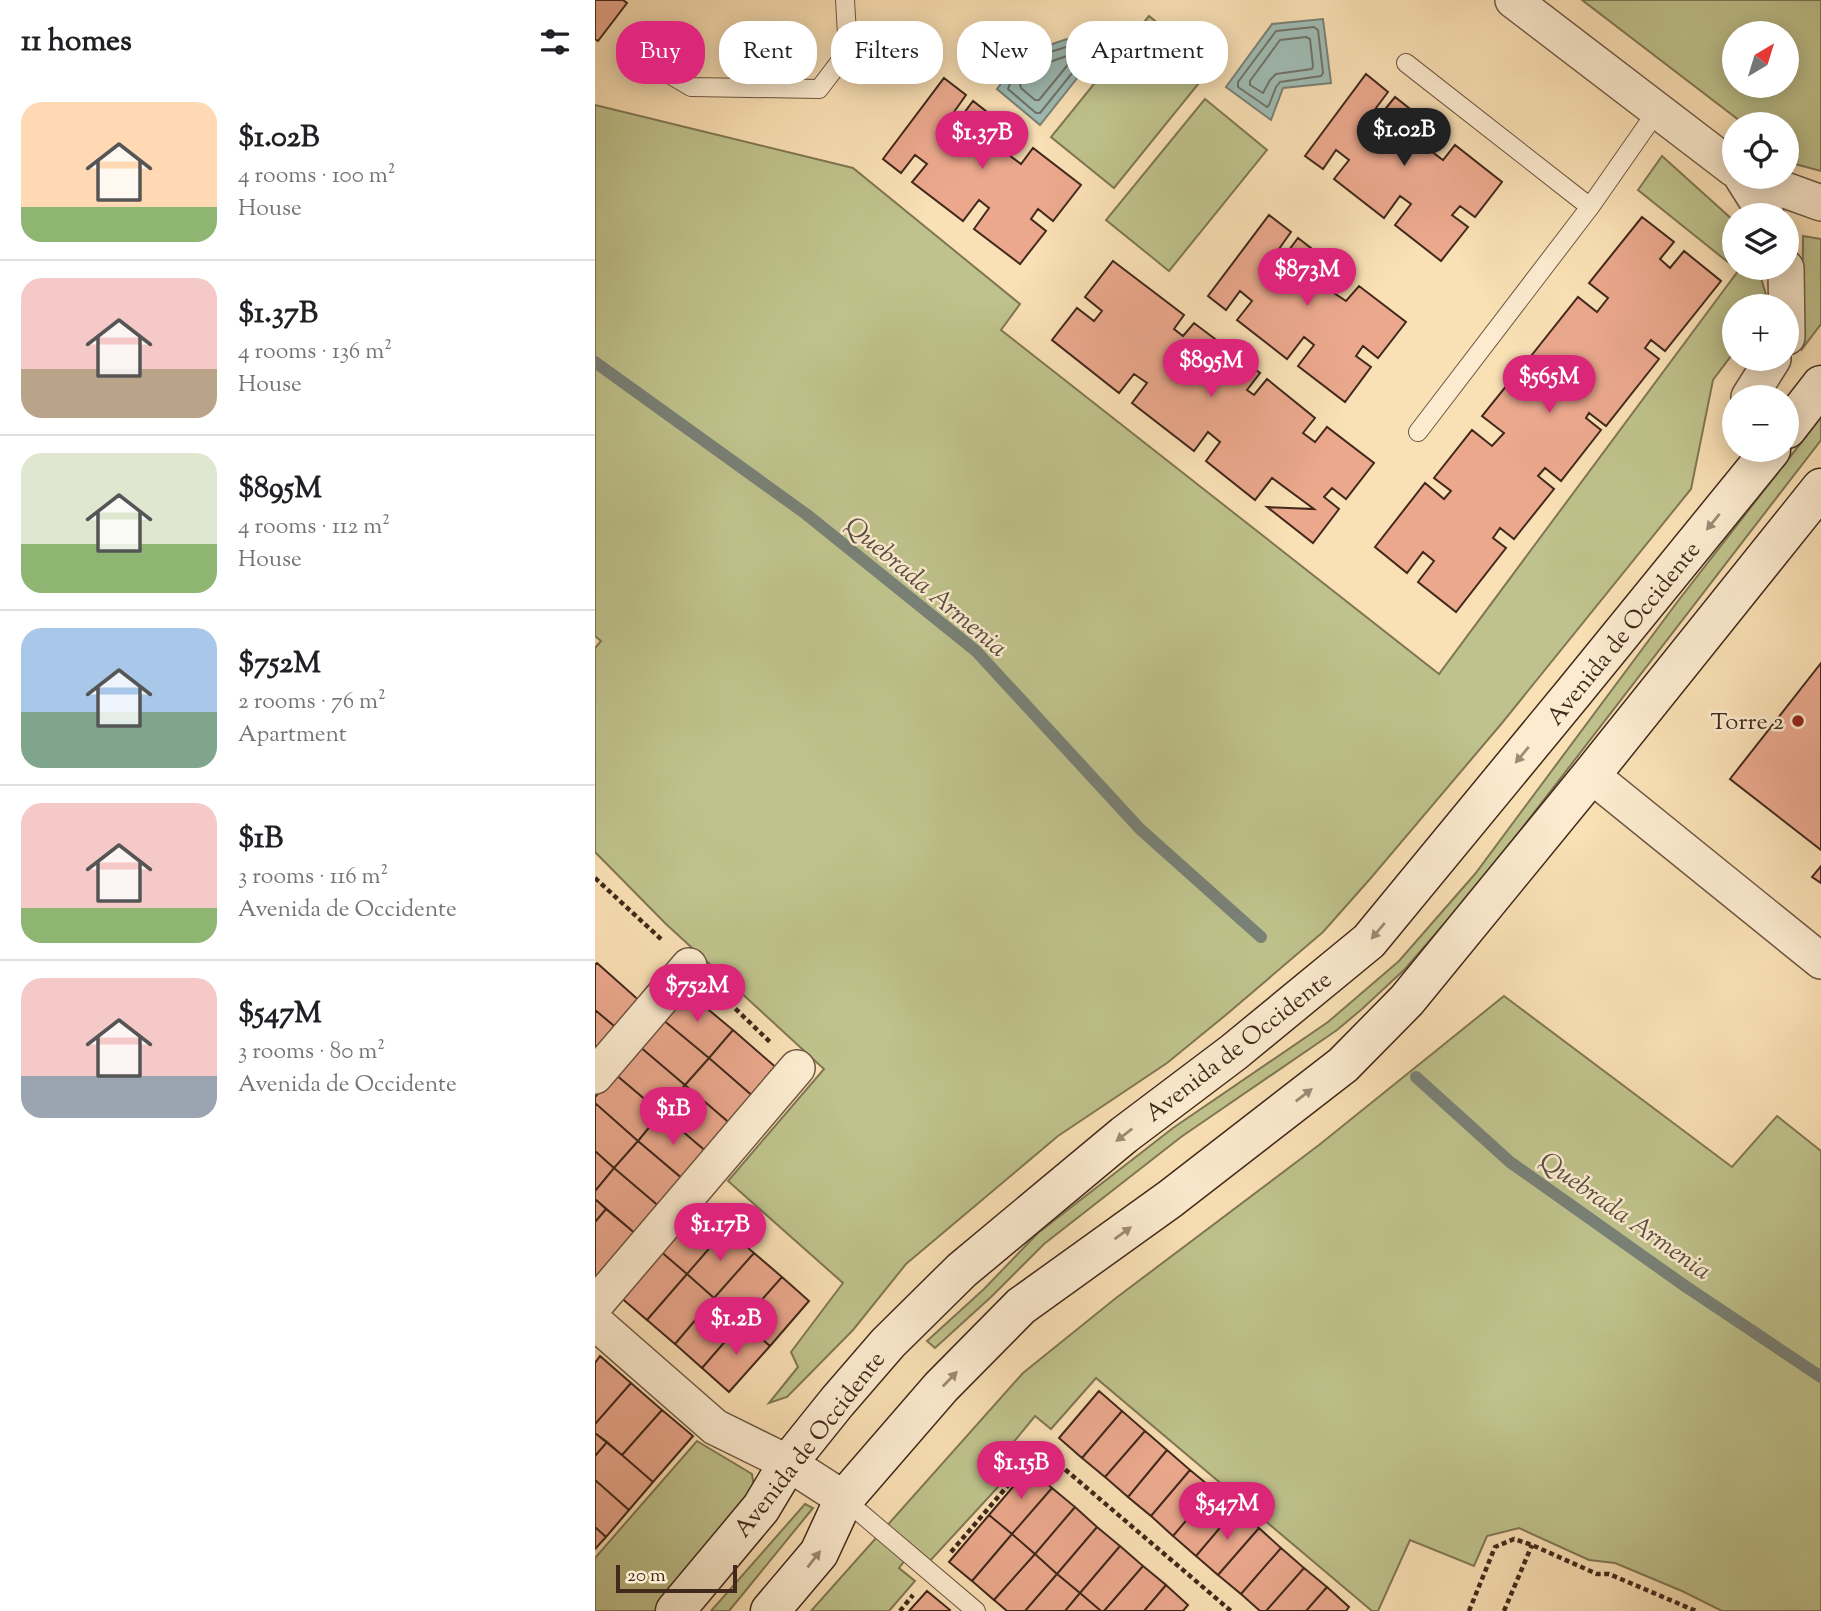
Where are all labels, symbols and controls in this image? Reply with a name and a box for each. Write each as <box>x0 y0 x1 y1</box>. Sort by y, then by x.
text: 11 homes <box>21 21 132 64</box>
chip: Buy <box>616 21 705 84</box>
chip: Rent <box>719 21 817 84</box>
chip: Filters <box>831 21 943 84</box>
chip: New <box>957 21 1052 84</box>
chip: Apartment <box>1066 21 1228 84</box>
north arrow <box>1722 21 1799 98</box>
map controls <box>1722 21 1799 462</box>
icon: filters <box>536 23 574 61</box>
pin: $1.02B <box>1347 108 1461 168</box>
pin: $1.37B <box>925 111 1039 171</box>
button: locate <box>1722 112 1799 189</box>
text: $1.02B <box>1373 114 1435 147</box>
text: $1.02B <box>238 117 319 160</box>
text: $1.37B <box>951 117 1013 150</box>
icon: home <box>77 130 161 214</box>
text: 4 rooms · 100 m² <box>238 160 396 193</box>
text: House <box>238 193 302 226</box>
button: layers <box>1722 203 1799 280</box>
pin: $873M <box>1258 248 1356 308</box>
text: $873M <box>1274 254 1340 287</box>
text: $1.37B <box>238 293 318 336</box>
button: + <box>1722 294 1799 371</box>
icon: home <box>77 306 161 390</box>
text: 4 rooms · 136 m² <box>238 336 392 369</box>
pin: $895M <box>1162 340 1260 399</box>
text: $895M <box>1179 345 1243 378</box>
pin: $565M <box>1500 356 1598 415</box>
text: $565M <box>1519 361 1579 394</box>
text: House <box>238 369 302 402</box>
button: − <box>1722 385 1799 462</box>
text: $895M <box>238 468 322 511</box>
icon: home <box>77 481 161 565</box>
water label: Quebrada Armenia <box>836 509 1015 667</box>
text: 4 rooms · 112 m² <box>238 511 390 544</box>
one-way arrow <box>1706 514 1721 531</box>
street label: Avenida de Occidente <box>1540 535 1710 734</box>
text: House <box>238 544 302 577</box>
text: $752M <box>238 643 321 686</box>
icon: home <box>77 656 161 740</box>
text: 2 rooms · 76 m² <box>238 686 386 719</box>
place label: Torre 2 <box>1711 706 1784 740</box>
marker: Torre 2 <box>1790 713 1806 729</box>
text: Apartment <box>238 719 347 752</box>
one-way arrow <box>1515 746 1530 764</box>
text: $1B <box>238 818 283 861</box>
icon: home <box>77 831 161 915</box>
text: 3 rooms · 116 m² <box>238 861 388 894</box>
text: Avenida de Occidente <box>238 894 457 927</box>
one-way arrow <box>1370 921 1385 939</box>
pin: $752M <box>648 964 746 1024</box>
street label: Avenida de Occidente <box>1139 964 1340 1131</box>
text: $752M <box>665 970 729 1003</box>
text: $547M <box>238 993 322 1036</box>
icon: home <box>77 1006 161 1090</box>
text: 3 rooms · 80 m² <box>238 1036 385 1069</box>
text: Avenida de Occidente <box>238 1069 457 1102</box>
one-way arrow <box>1294 1087 1312 1102</box>
pin: $1B <box>639 1088 707 1147</box>
text: $1B <box>656 1093 690 1126</box>
one-way arrow <box>1116 1127 1134 1142</box>
water label: Quebrada Armenia <box>1531 1144 1718 1290</box>
pin: $1.17B <box>663 1204 777 1263</box>
text: $1.17B <box>690 1209 750 1242</box>
one-way arrow <box>1114 1226 1132 1240</box>
pin: $1.2B <box>687 1298 785 1357</box>
text: $1.2B <box>710 1303 762 1336</box>
street label: Avenida de Occidente <box>727 1345 894 1546</box>
one-way arrow <box>941 1370 958 1387</box>
pin: $1.15B <box>964 1442 1078 1501</box>
text: $1.15B <box>993 1447 1049 1480</box>
pin: $547M <box>1178 1482 1276 1542</box>
text: $547M <box>1195 1488 1259 1521</box>
one-way arrow <box>806 1550 820 1568</box>
scale bar <box>616 1562 737 1594</box>
text: 20 m <box>627 1563 666 1590</box>

